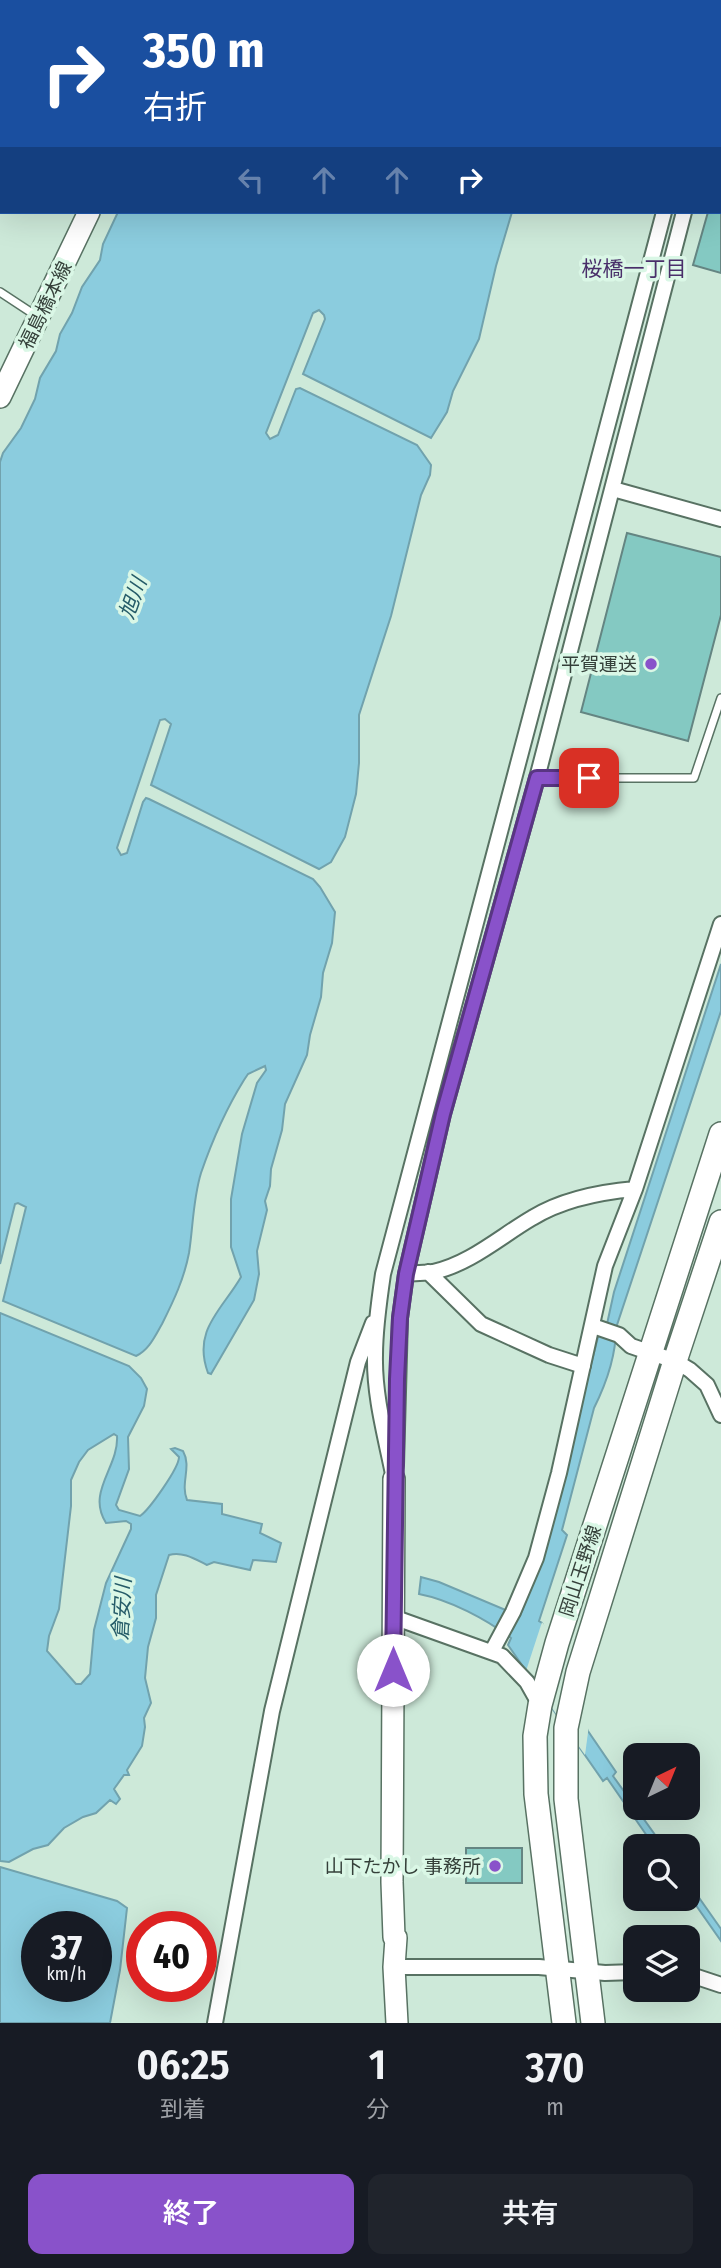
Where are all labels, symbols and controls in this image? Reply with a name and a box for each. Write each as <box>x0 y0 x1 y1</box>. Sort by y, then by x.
text: 350 m <box>143 21 265 80</box>
icon: right <box>28 28 119 119</box>
text: 右折 <box>143 88 207 126</box>
icon: left <box>232 161 270 199</box>
icon: ahead <box>305 161 343 199</box>
icon: ahead <box>378 161 416 199</box>
icon: right <box>451 161 489 199</box>
district label: 桜橋一丁目 <box>582 256 687 282</box>
street label: 福島橋本線 <box>14 257 77 353</box>
water label: 旭川 <box>114 572 153 622</box>
place label: 平賀運送 <box>561 653 637 676</box>
marker: 平賀運送 <box>643 656 659 672</box>
pin <box>559 748 619 808</box>
icon: arrive <box>570 759 608 797</box>
street label: 岡山玉野線 <box>555 1522 606 1620</box>
water label: 倉安川 <box>107 1575 137 1641</box>
position arrow <box>356 1633 430 1707</box>
north arrow <box>623 1743 700 1820</box>
map controls <box>623 1743 700 2002</box>
button: search <box>623 1834 700 1911</box>
place label: 山下たかし 事務所 <box>325 1855 481 1878</box>
marker: 山下たかし 事務所 <box>487 1858 503 1874</box>
speed limit sign: 40 <box>126 1911 217 2002</box>
button: layers <box>623 1925 700 2002</box>
text: 37 <box>51 1926 82 1968</box>
text: km/h <box>46 1963 87 1985</box>
text: 06:25 <box>136 2040 230 2090</box>
text: 1 <box>369 2040 386 2090</box>
text: 370 <box>525 2043 585 2093</box>
text: m <box>546 2093 564 2121</box>
text: 到着 <box>160 2095 206 2123</box>
text: 分 <box>366 2095 389 2123</box>
button: 終了 <box>28 2174 354 2254</box>
button: 共有 <box>368 2174 693 2254</box>

